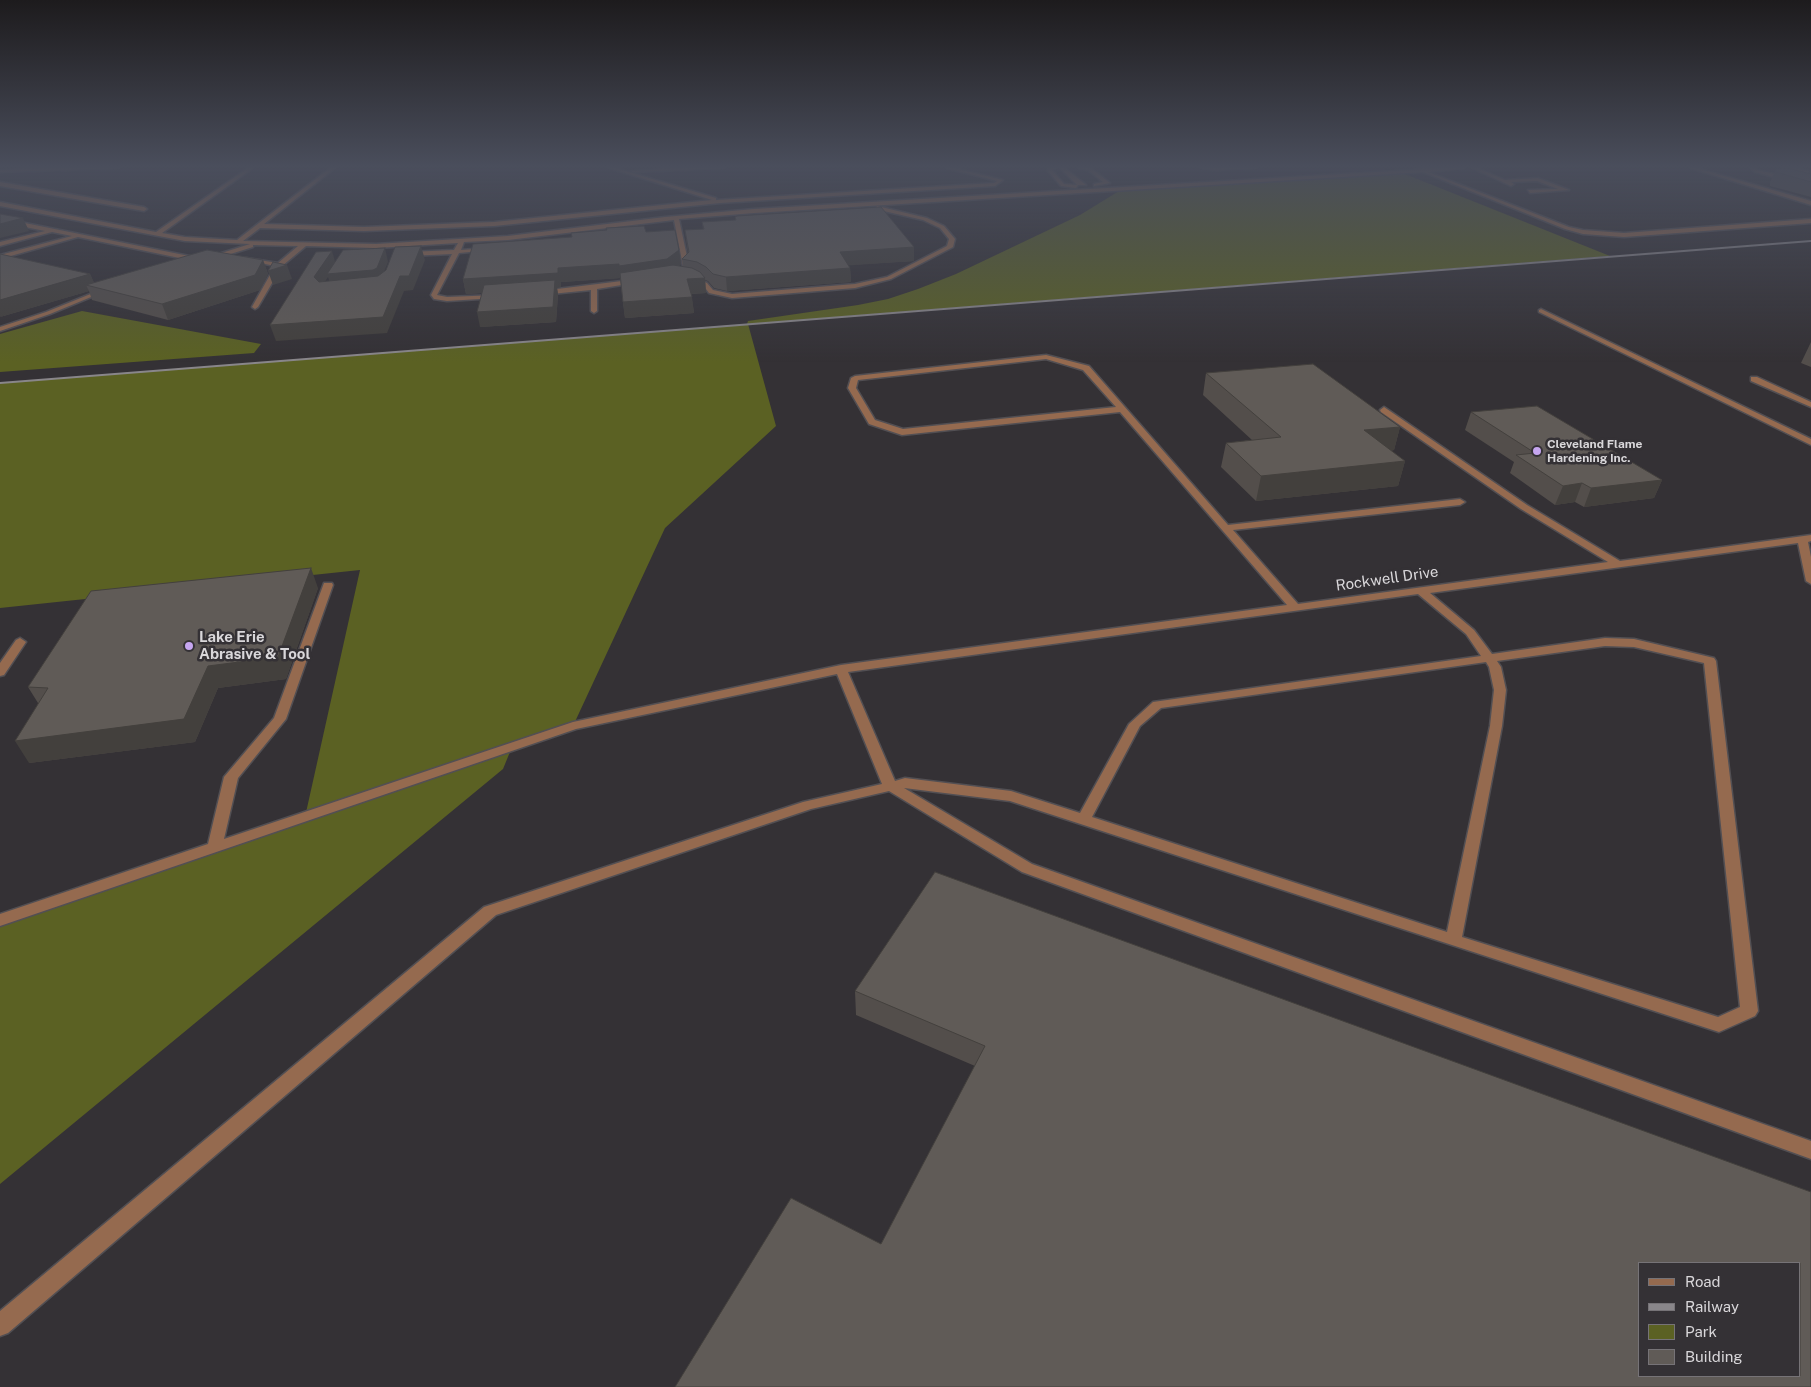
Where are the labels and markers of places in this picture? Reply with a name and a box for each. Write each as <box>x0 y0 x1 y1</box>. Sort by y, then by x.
place label: Cleveland Flame Hardening Inc. <box>1547 437 1642 465</box>
marker: Cleveland Flame Hardening Inc. <box>1531 445 1543 457</box>
place label: Lake Erie Abrasive & Tool <box>199 628 310 663</box>
marker: Lake Erie Abrasive & Tool <box>183 640 195 652</box>

